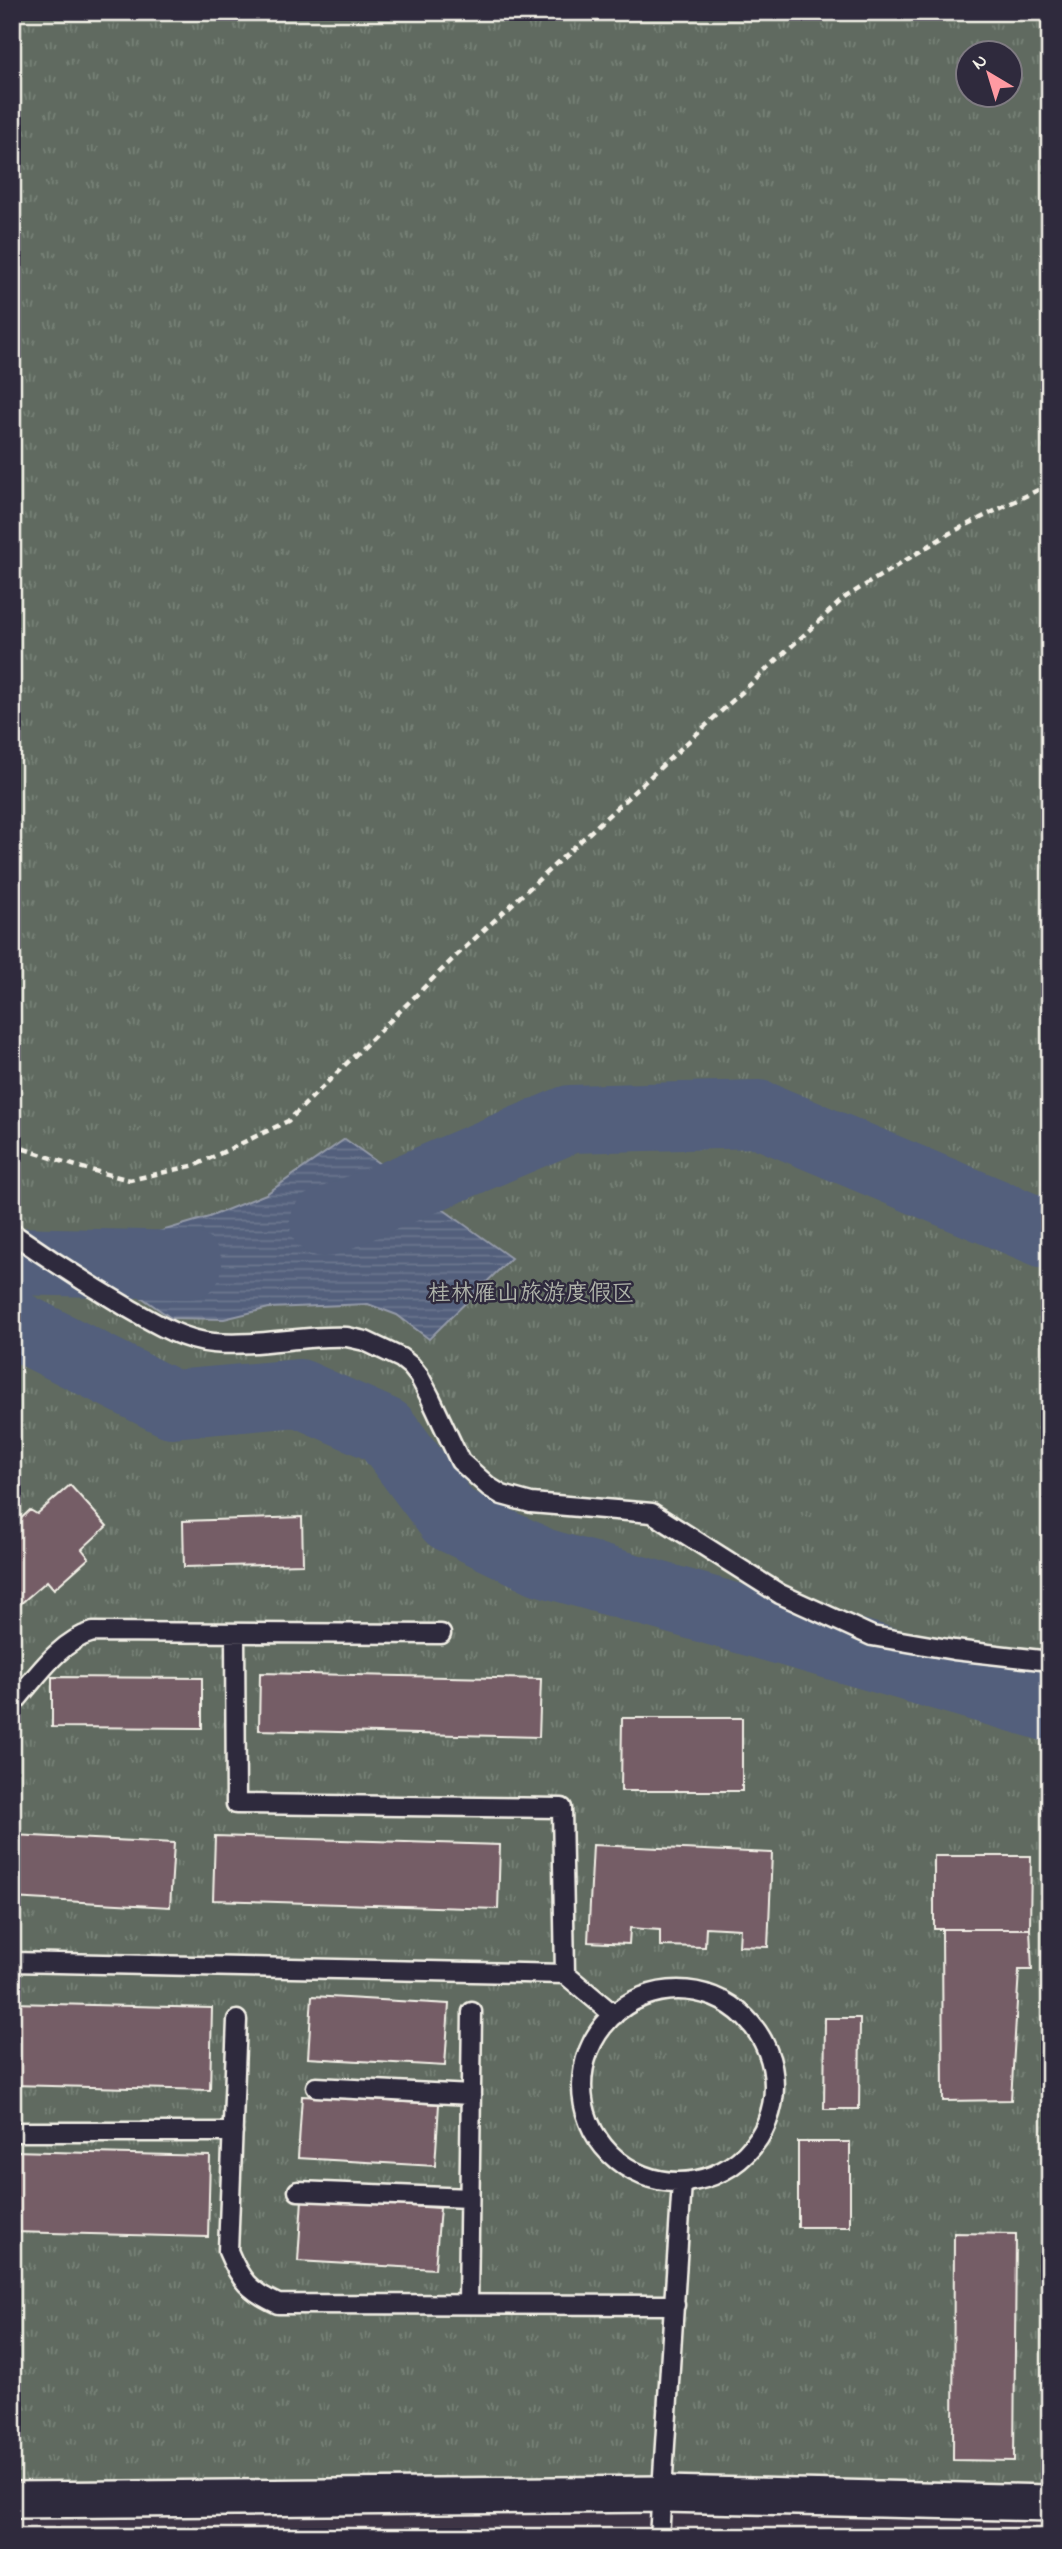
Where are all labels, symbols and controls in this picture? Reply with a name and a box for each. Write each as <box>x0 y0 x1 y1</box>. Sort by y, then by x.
north arrow <box>954 38 1024 108</box>
text: N <box>967 48 994 77</box>
park label: 桂林雁山旅游度假区 <box>428 1278 635 1311</box>

